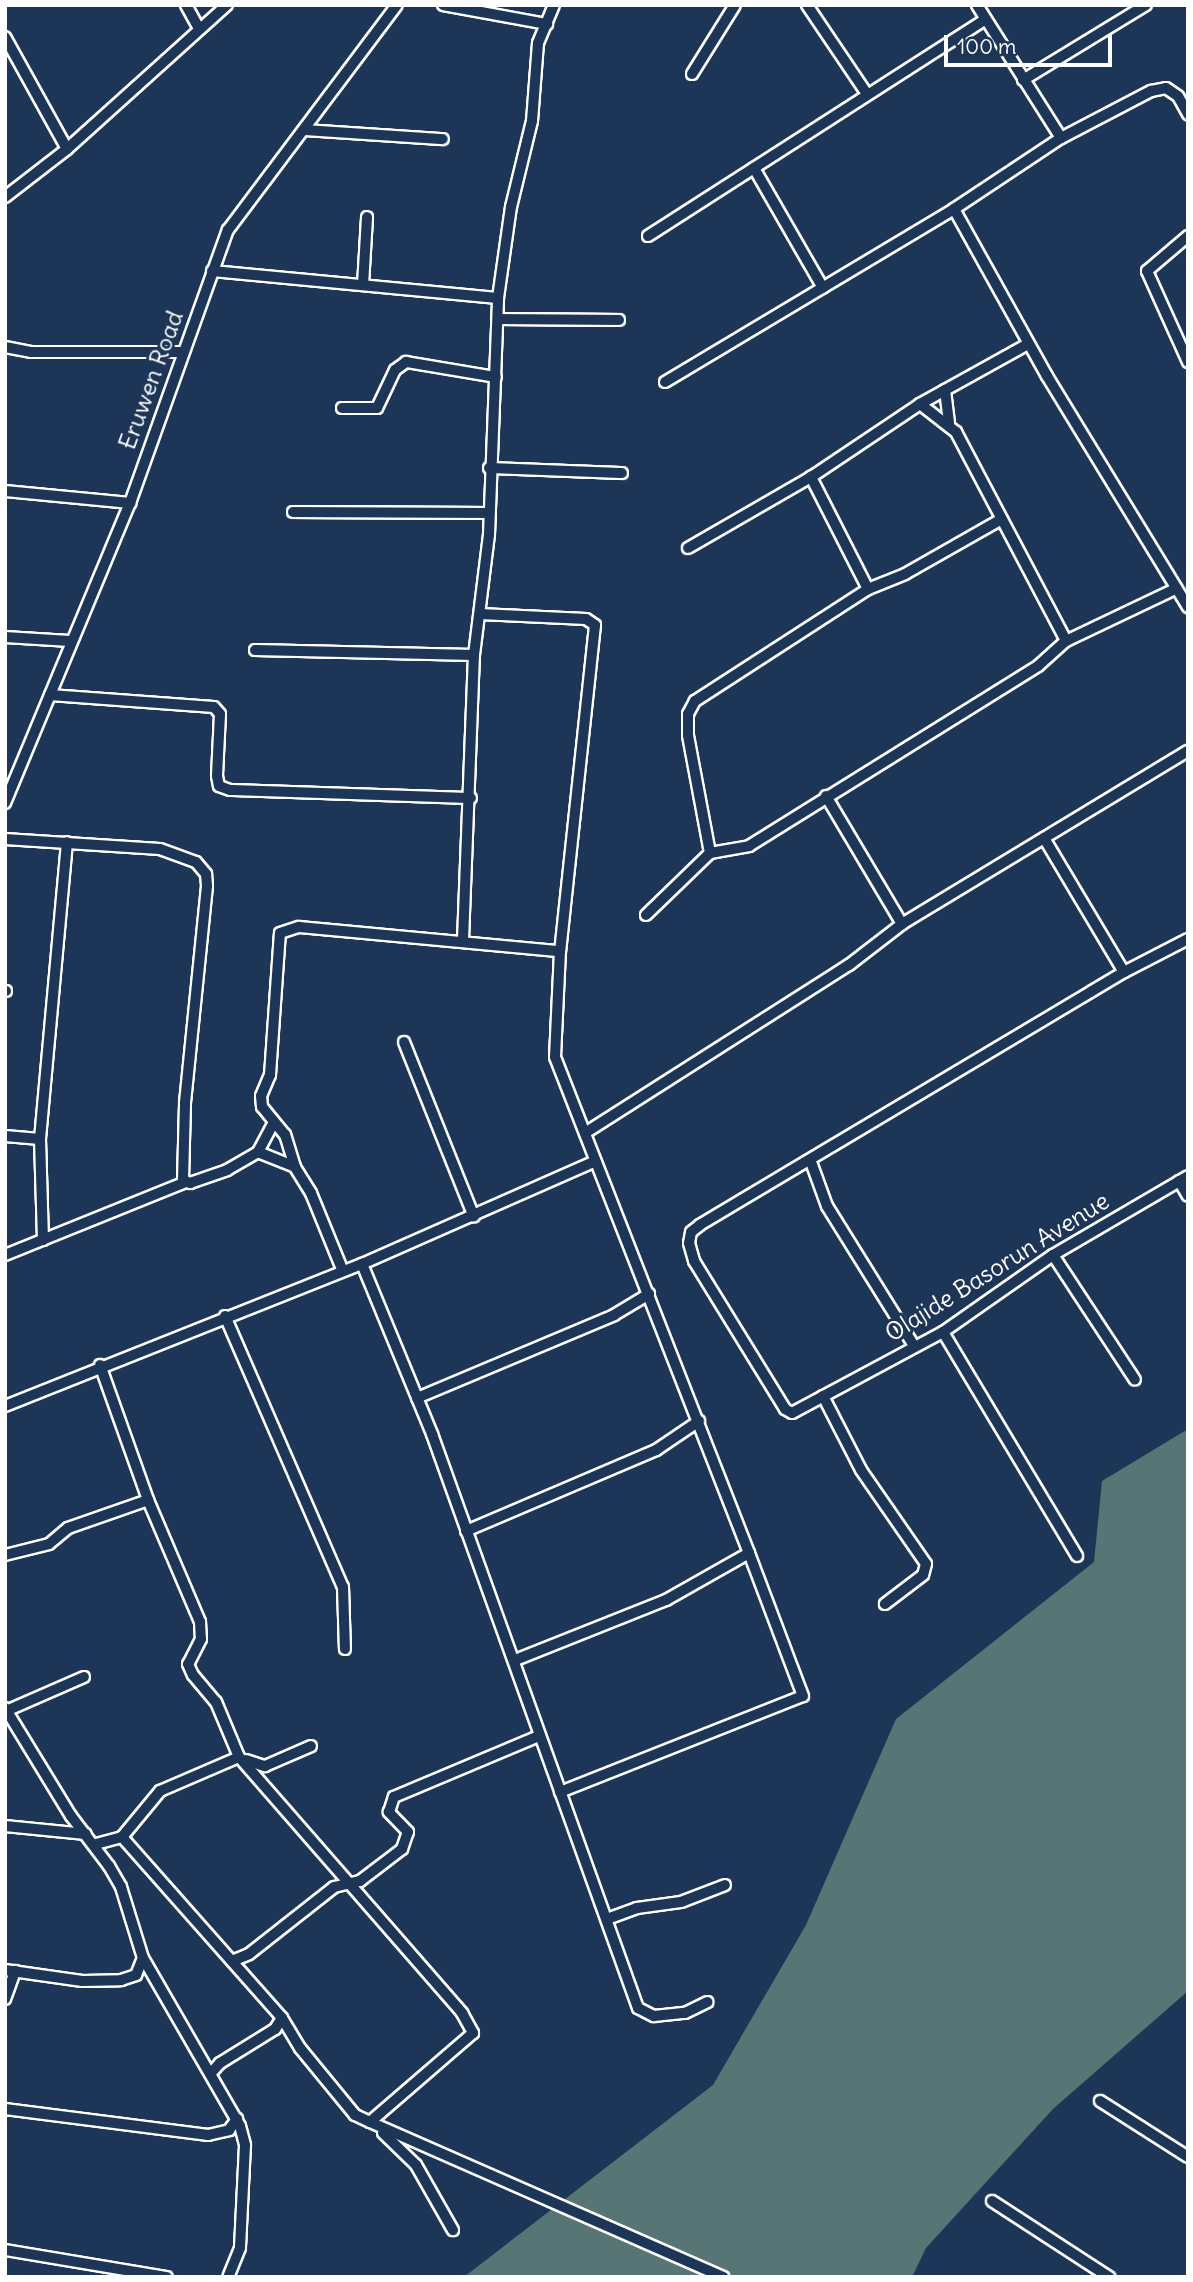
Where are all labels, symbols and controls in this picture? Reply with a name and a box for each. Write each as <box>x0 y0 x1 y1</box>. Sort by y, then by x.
scale bar <box>948 21 1116 65</box>
text: 100 m <box>957 33 1016 60</box>
street label: Eruwen Road <box>113 307 189 453</box>
street label: Olajide Basorun Avenue <box>880 1186 1114 1348</box>

